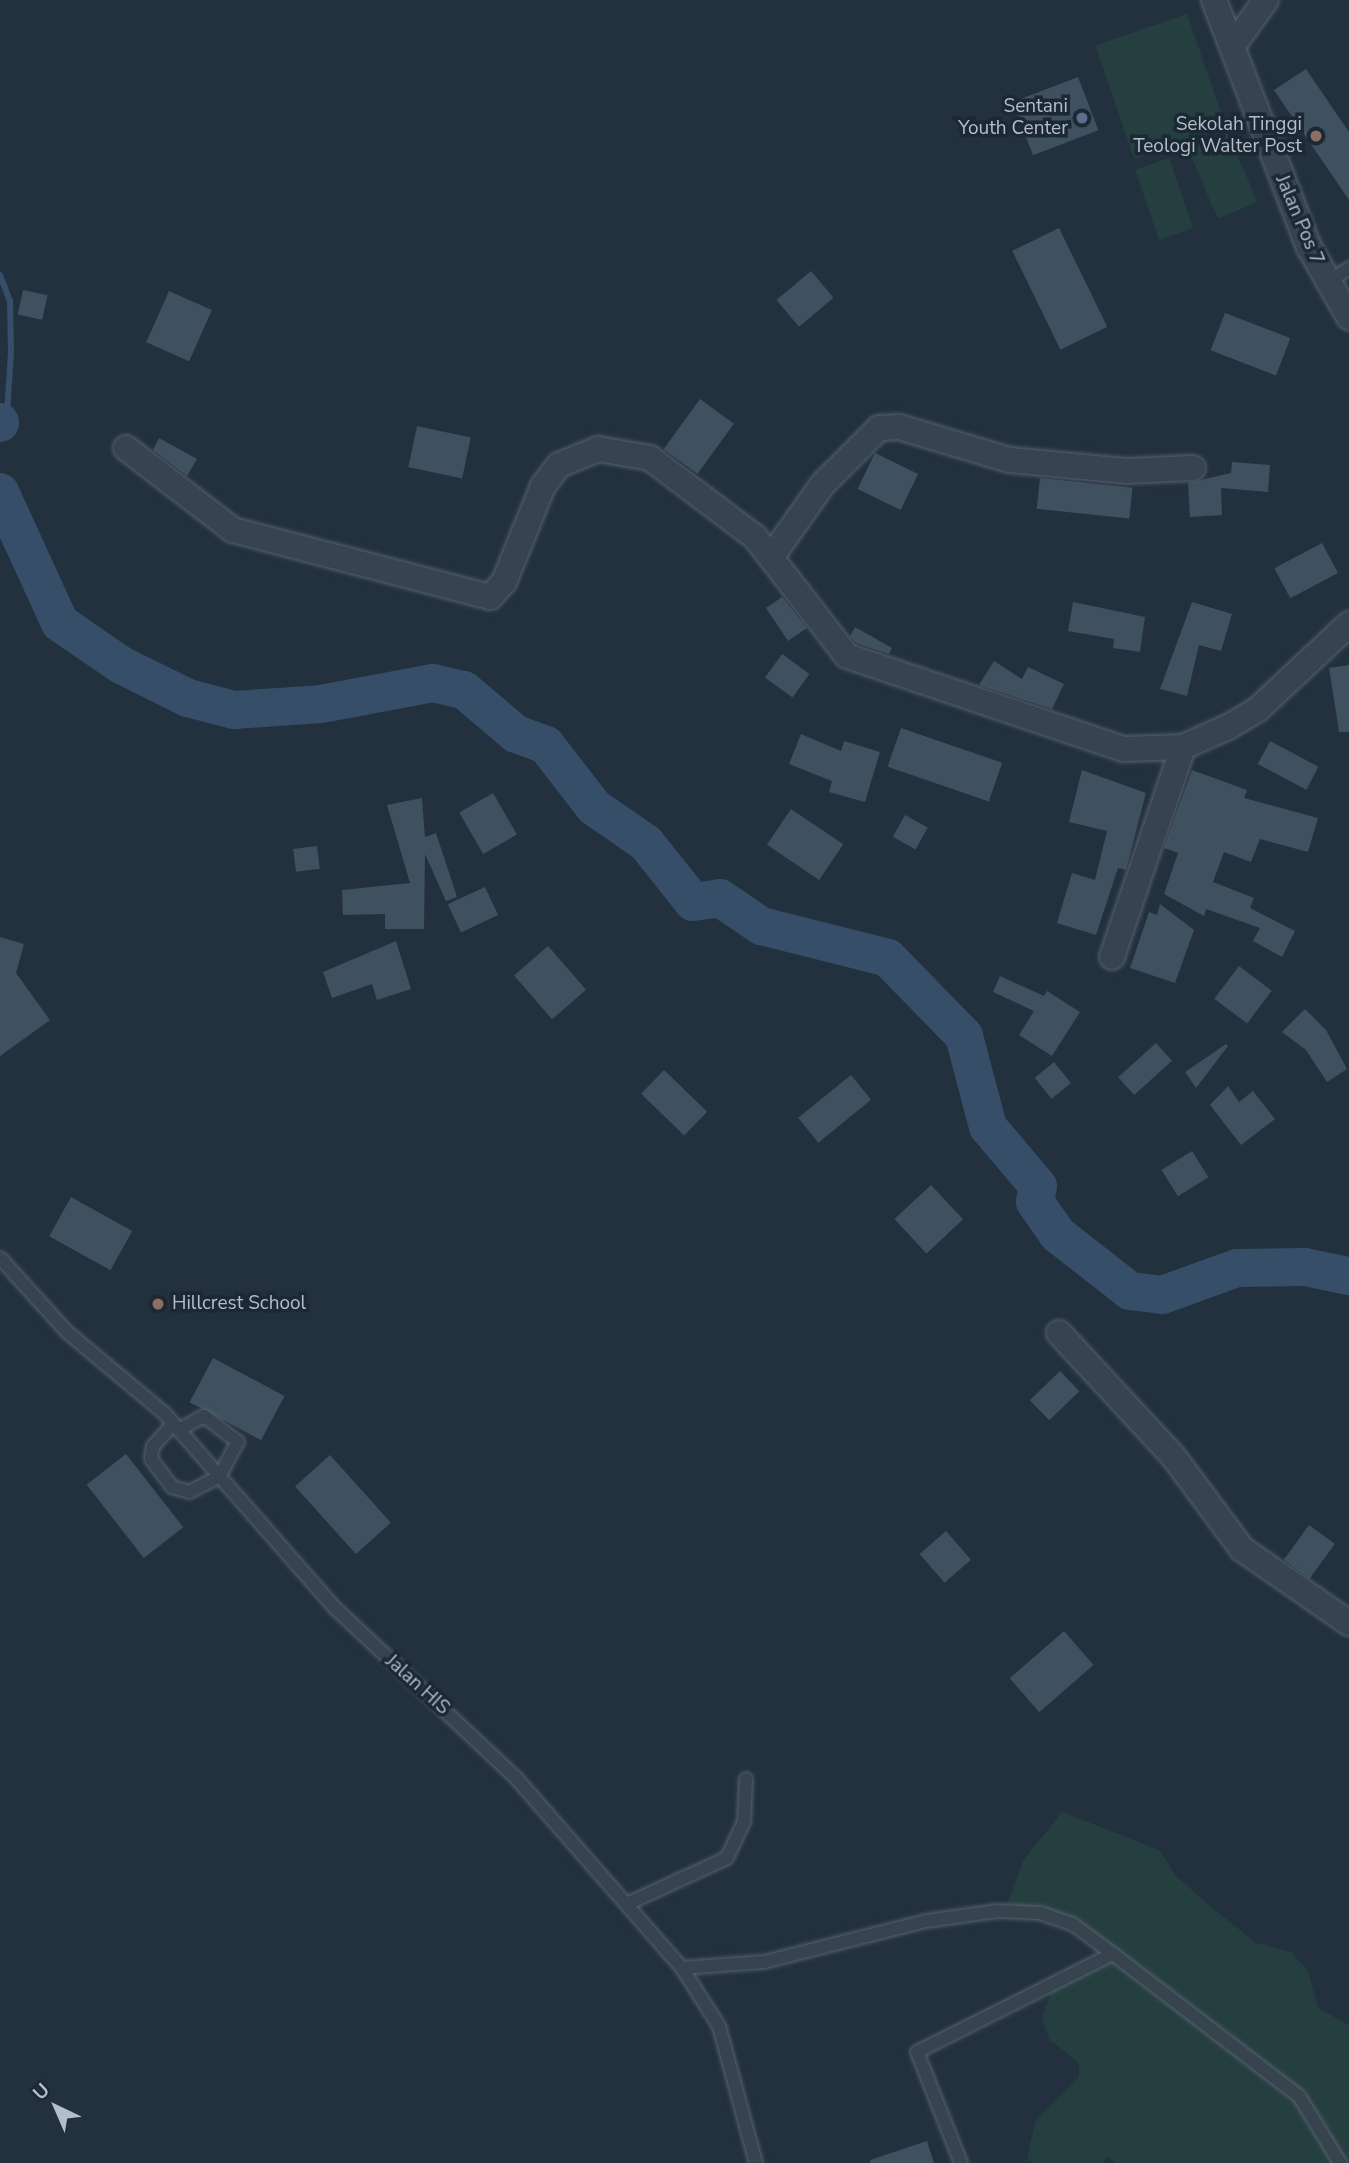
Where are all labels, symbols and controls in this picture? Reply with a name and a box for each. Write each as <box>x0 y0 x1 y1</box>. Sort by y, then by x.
place label: Sentani Youth Center <box>958 96 1068 140</box>
marker: Sentani Youth Center <box>1074 110 1090 126</box>
place label: Sekolah Tinggi Teologi Walter Post <box>1133 114 1302 158</box>
marker: Sekolah Tinggi Teologi Walter Post <box>1308 128 1324 144</box>
street label: Jalan Pos 7 <box>1270 172 1328 268</box>
place label: Hillcrest School <box>172 1293 306 1315</box>
marker: Hillcrest School <box>150 1296 166 1312</box>
street label: Jalan HIS <box>380 1650 454 1720</box>
north arrow <box>21 2072 91 2142</box>
text: U <box>27 2078 55 2106</box>

